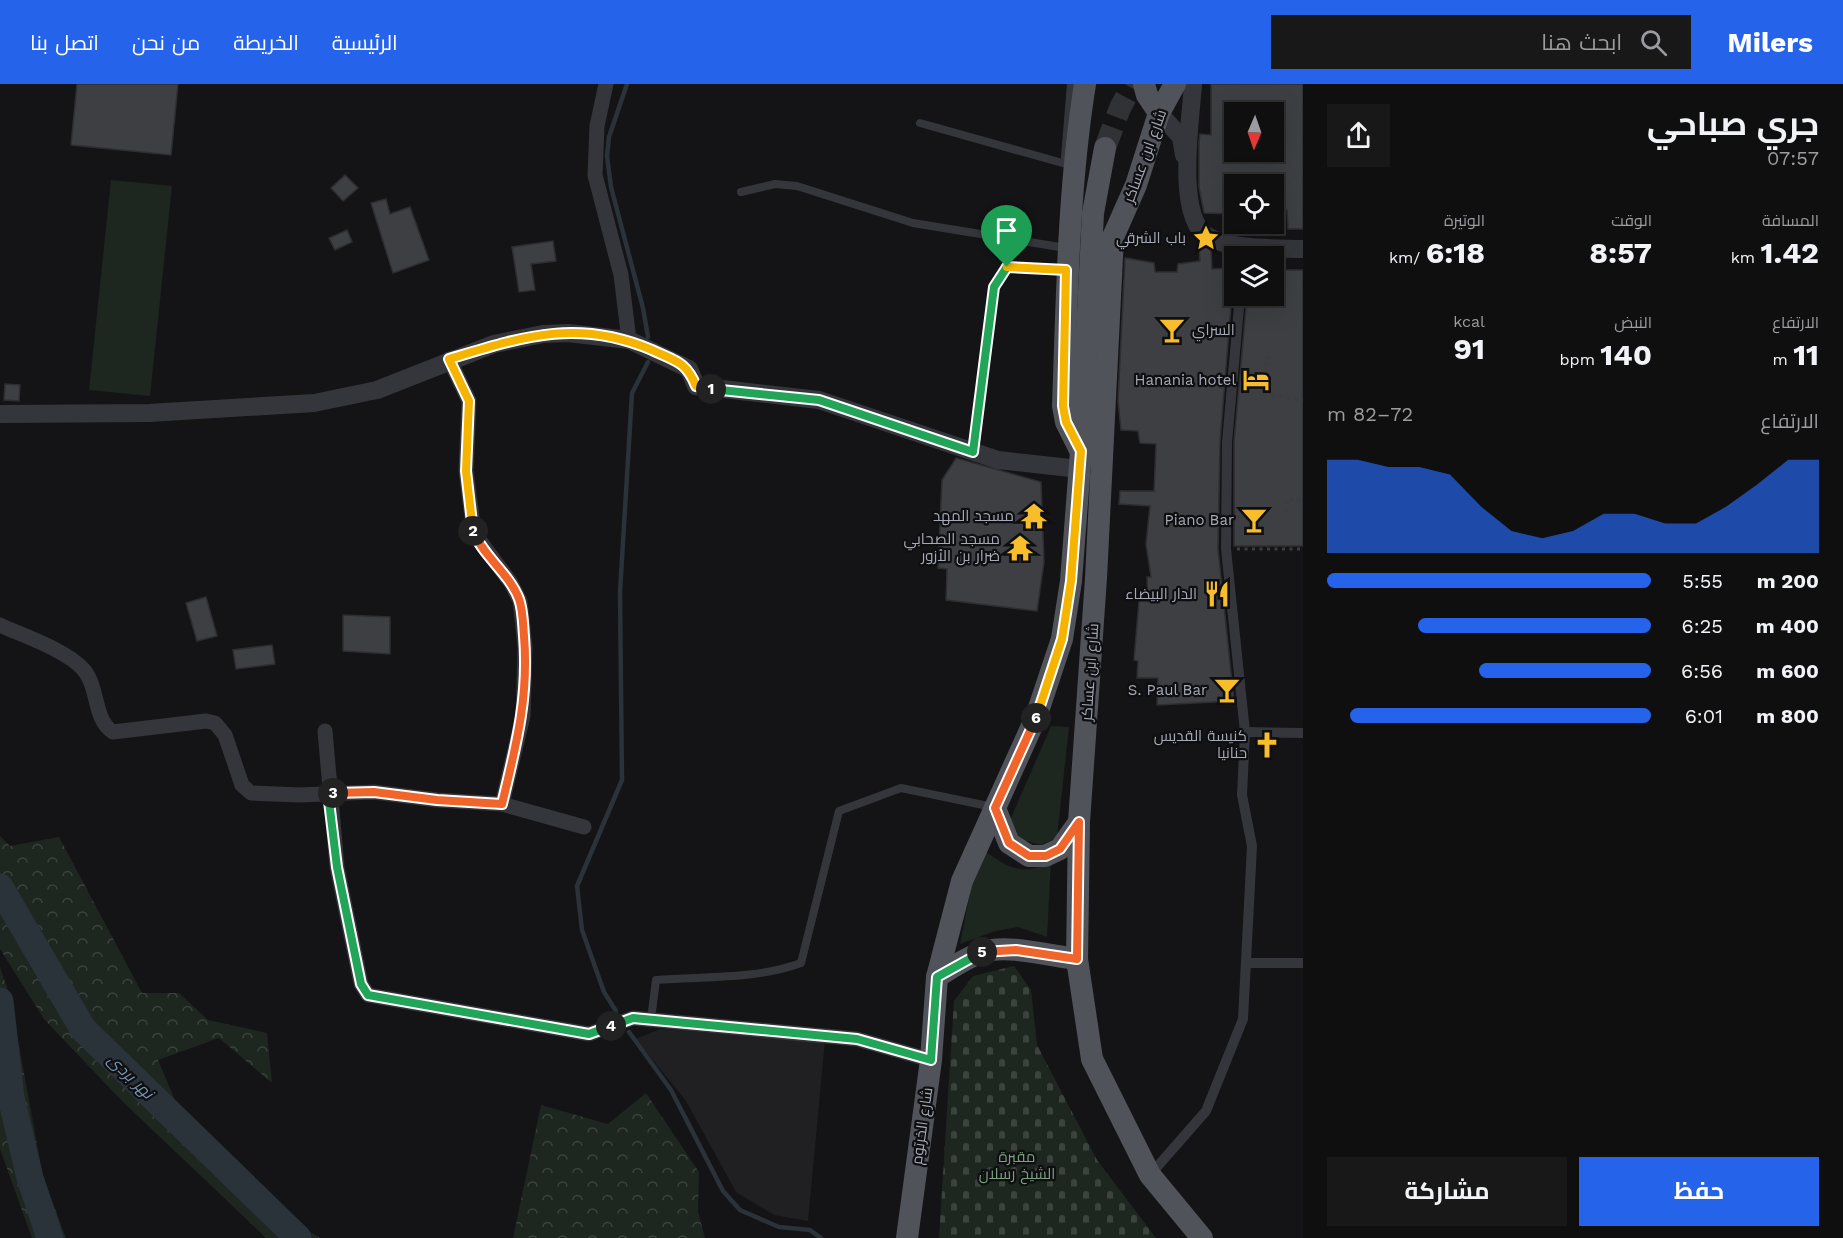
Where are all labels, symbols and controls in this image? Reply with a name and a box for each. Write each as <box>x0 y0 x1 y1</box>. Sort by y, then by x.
search box <box>1271 15 1691 69</box>
icon: search <box>1637 26 1670 59</box>
text: Milers <box>1727 26 1813 59</box>
text: اتصل بنا <box>30 30 99 55</box>
text: من نحن <box>132 30 200 55</box>
text: الخريطة <box>233 30 299 55</box>
text: الرئيسية <box>332 30 398 55</box>
text: ابحث هنا <box>1541 30 1622 55</box>
north arrow <box>1224 102 1284 162</box>
map controls <box>1224 102 1284 306</box>
button: share <box>1327 104 1390 167</box>
text: جري صباحي <box>1647 104 1819 143</box>
street label: شارع ابن عساكر <box>1119 107 1172 207</box>
text: 07:57 <box>1767 146 1819 170</box>
button: locate <box>1224 174 1284 234</box>
pin <box>981 205 1032 267</box>
text: الوتيرة <box>1444 211 1485 230</box>
text: الوقت <box>1611 211 1652 230</box>
text: المسافة <box>1762 211 1819 230</box>
icon: arrive <box>990 214 1023 247</box>
place icon: باب الشرقي <box>1191 223 1221 253</box>
place label: باب الشرقي <box>1116 229 1186 250</box>
text: 6:18 <box>1426 235 1485 270</box>
text: 8:57 <box>1589 235 1652 270</box>
text: 1.42 <box>1761 235 1819 270</box>
button: layers <box>1224 246 1284 306</box>
text: /km <box>1389 248 1426 267</box>
text: km <box>1731 248 1761 267</box>
text: kcal <box>1453 312 1485 331</box>
text: النبض <box>1614 313 1652 332</box>
text: الارتفاع <box>1772 313 1819 332</box>
bar icon: السراي <box>1157 315 1187 345</box>
place label: السراي <box>1192 321 1235 342</box>
text: 91 <box>1454 331 1485 366</box>
text: 140 <box>1600 337 1652 372</box>
text: 11 <box>1793 337 1819 372</box>
text: bpm <box>1560 350 1600 369</box>
text: m <box>1772 350 1793 369</box>
hotel icon: Hanania hotel <box>1241 365 1271 395</box>
place label: Hanania hotel <box>1135 371 1236 389</box>
pin: 1 <box>696 374 726 404</box>
text: 1 <box>708 379 714 398</box>
text: 72–82 m <box>1327 402 1413 426</box>
text: الارتفاع <box>1760 409 1819 433</box>
temple icon: مسجد المهد <box>1019 501 1049 531</box>
bar icon: Piano Bar <box>1239 505 1269 535</box>
place label: مسجد المهد <box>933 507 1014 526</box>
place label: Piano Bar <box>1165 511 1234 529</box>
pin: 2 <box>458 516 488 546</box>
text: 2 <box>468 521 478 540</box>
place label: مسجد الصحابي ضرار بن الأزور <box>904 530 1000 566</box>
temple icon: مسجد الصحابي ضرار بن الأزور <box>1005 533 1035 563</box>
text: 5:55 <box>1682 569 1723 593</box>
text: 200 m <box>1757 569 1819 593</box>
restaurant icon: الدار البيضاء <box>1202 579 1232 609</box>
place label: الدار البيضاء <box>1125 585 1197 603</box>
text: 6:25 <box>1682 614 1723 638</box>
text: 400 m <box>1756 614 1819 638</box>
street label: شارع ابن عساكر <box>1078 623 1104 723</box>
text: 6:56 <box>1681 659 1723 683</box>
text: 600 m <box>1756 659 1819 683</box>
bar icon: S. Paul Bar <box>1212 675 1242 705</box>
place label: S. Paul Bar <box>1128 681 1207 699</box>
pin: 6 <box>1021 703 1051 733</box>
text: 6:01 <box>1685 704 1723 728</box>
text: 800 m <box>1756 704 1819 728</box>
text: 6 <box>1031 708 1041 727</box>
place label: كنيسة القديس حنانيا <box>1154 727 1247 762</box>
church icon: كنيسة القديس حنانيا <box>1252 730 1282 760</box>
pin: 3 <box>318 778 348 808</box>
text: 3 <box>328 783 338 802</box>
pin: 5 <box>967 937 997 967</box>
text: 5 <box>977 942 987 961</box>
pin: 4 <box>596 1011 626 1041</box>
text: 4 <box>606 1016 616 1035</box>
water label: نهر بردى <box>104 1050 159 1104</box>
street label: شارع الخرتوم <box>908 1086 938 1166</box>
park label: مقبرة الشيخ رسلان <box>979 1148 1055 1185</box>
button: مشاركة <box>1327 1157 1567 1226</box>
button: حفظ <box>1579 1157 1819 1226</box>

